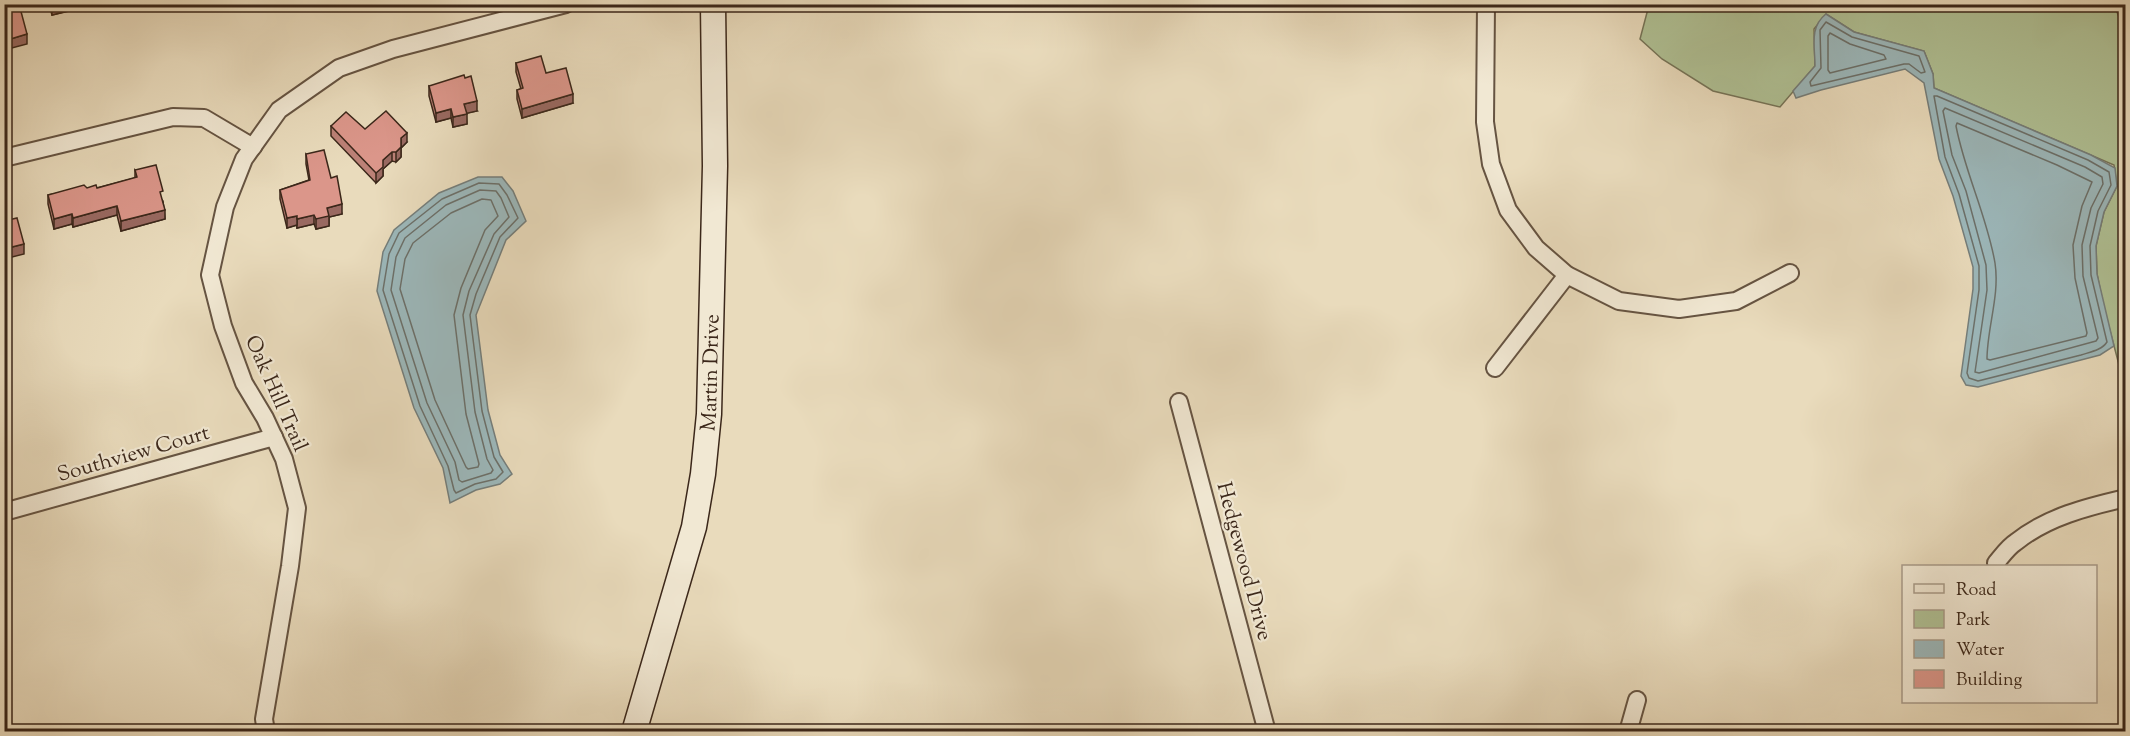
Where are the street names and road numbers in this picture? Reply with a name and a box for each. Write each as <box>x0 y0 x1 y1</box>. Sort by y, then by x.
street label: Martin Drive <box>694 314 728 433</box>
street label: Oak Hill Trail <box>236 331 314 457</box>
street label: Southview Court <box>54 419 213 491</box>
street label: Hedgewood Drive <box>1208 479 1279 644</box>

